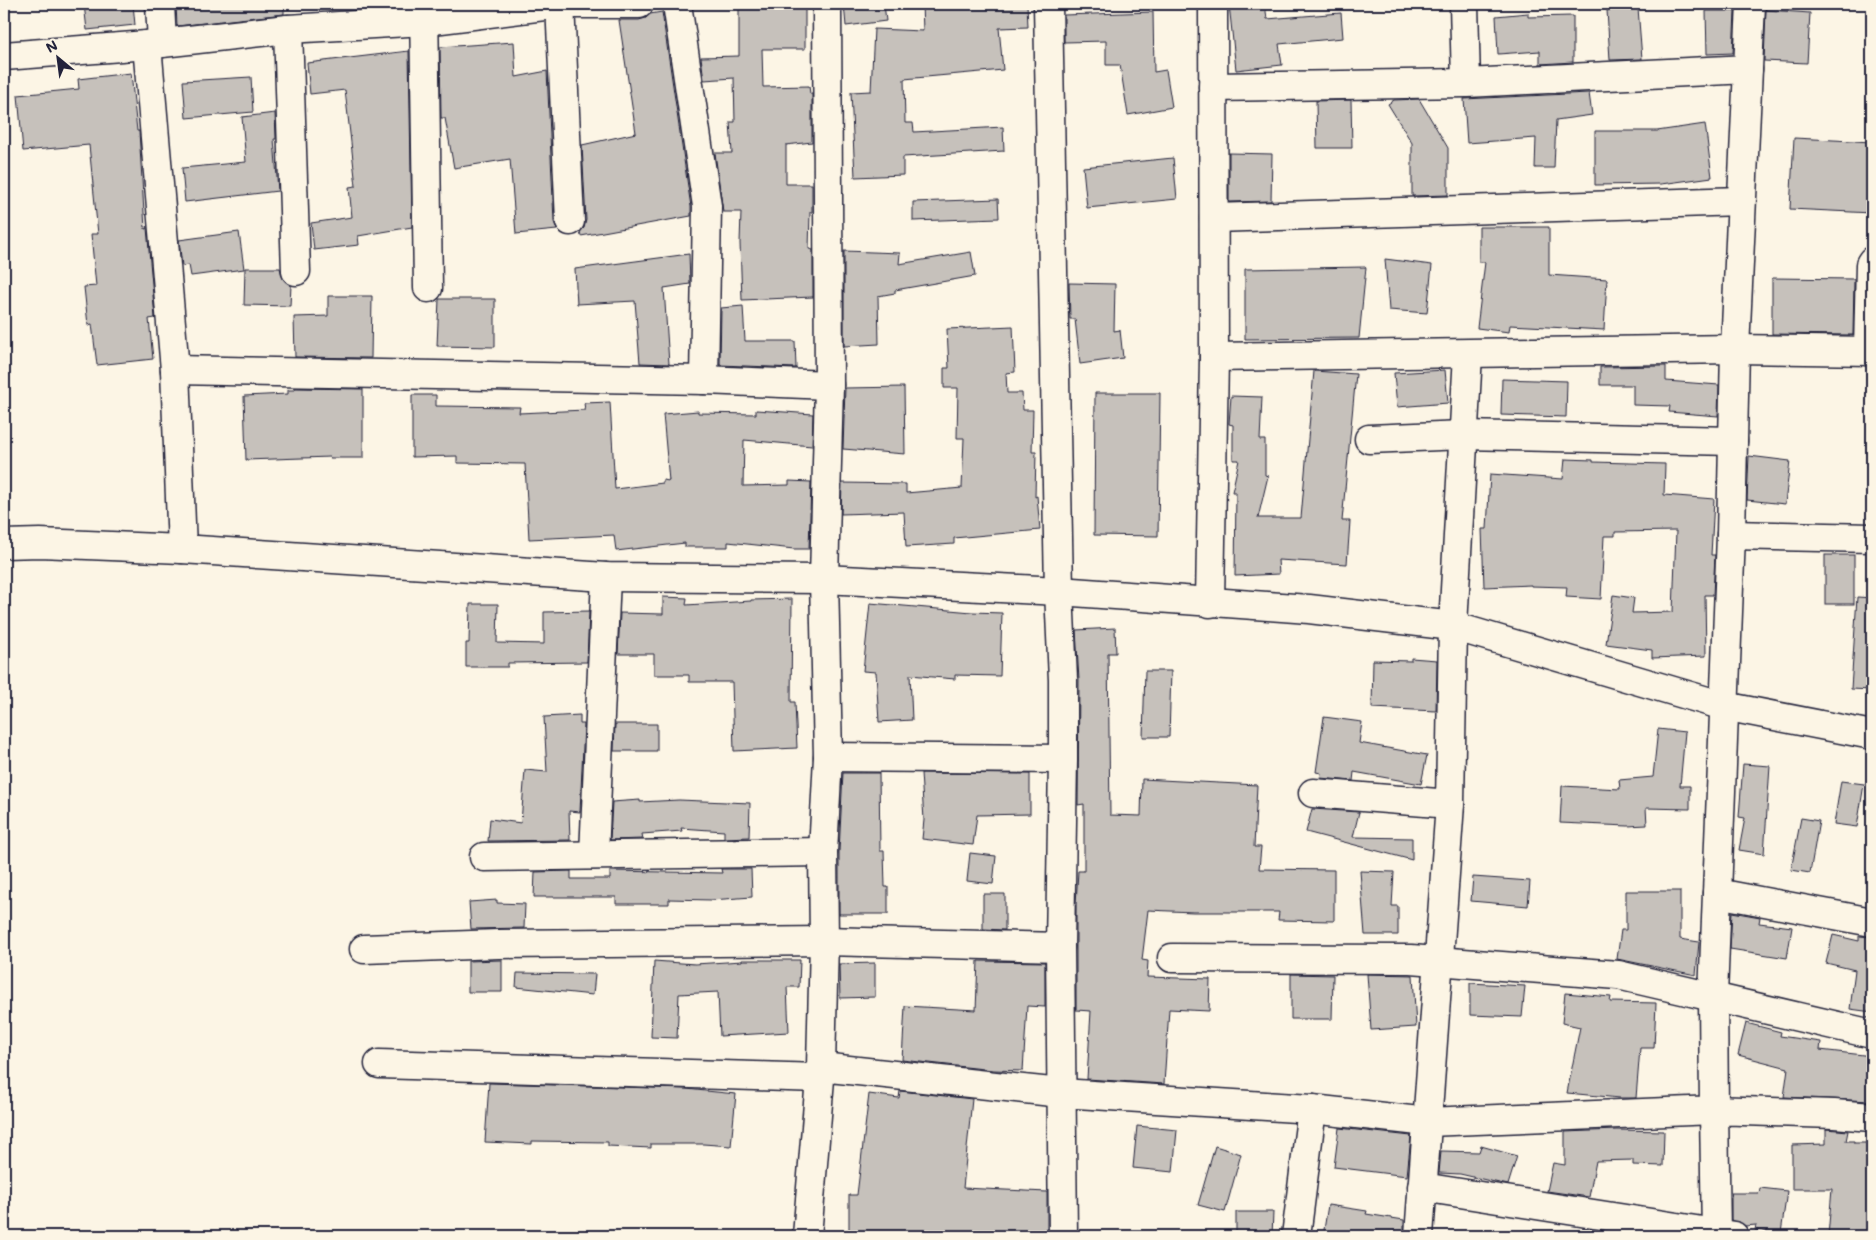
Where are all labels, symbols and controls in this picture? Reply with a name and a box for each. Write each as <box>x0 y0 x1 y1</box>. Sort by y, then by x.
north arrow <box>32 32 82 82</box>
text: N <box>42 35 61 57</box>

